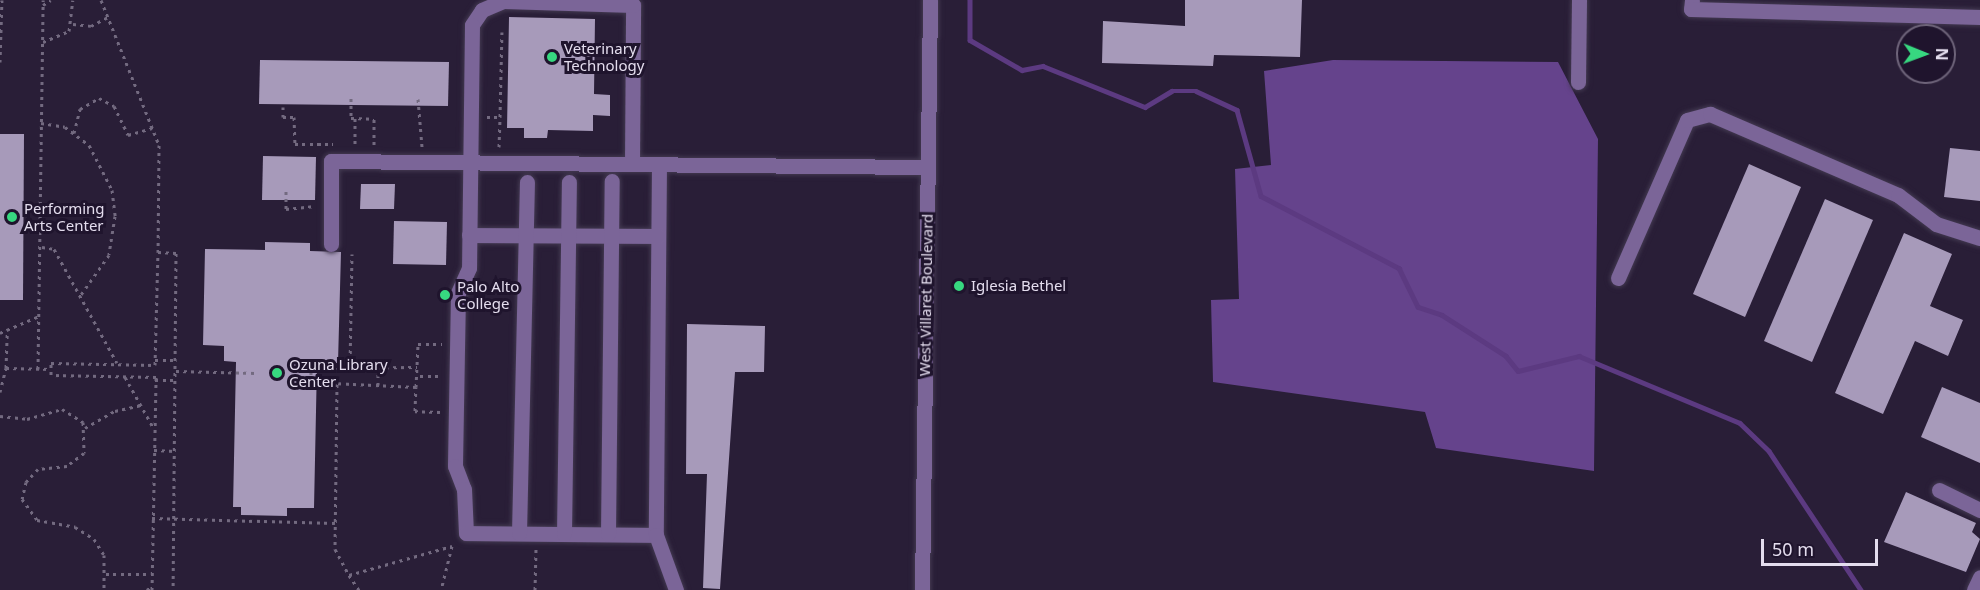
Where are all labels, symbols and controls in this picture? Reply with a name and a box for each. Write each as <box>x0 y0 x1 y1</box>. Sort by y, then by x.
north arrow <box>1896 24 1956 84</box>
place label: Veterinary Technology <box>564 39 644 74</box>
text: N <box>1931 48 1953 61</box>
marker: Veterinary Technology <box>545 50 559 64</box>
place label: Performing Arts Center <box>24 199 105 234</box>
marker: Performing Arts Center <box>5 210 19 224</box>
street label: West Villaret Boulevard <box>916 214 936 376</box>
place label: Palo Alto College <box>457 277 519 312</box>
place label: Iglesia Bethel <box>971 277 1066 295</box>
marker: Iglesia Bethel <box>952 279 966 293</box>
marker: Palo Alto College <box>438 288 452 302</box>
place label: Ozuna Library Center <box>289 355 388 390</box>
marker: Ozuna Library Center <box>270 366 284 380</box>
scale bar <box>1764 527 1881 565</box>
text: 50 m <box>1772 537 1814 561</box>

